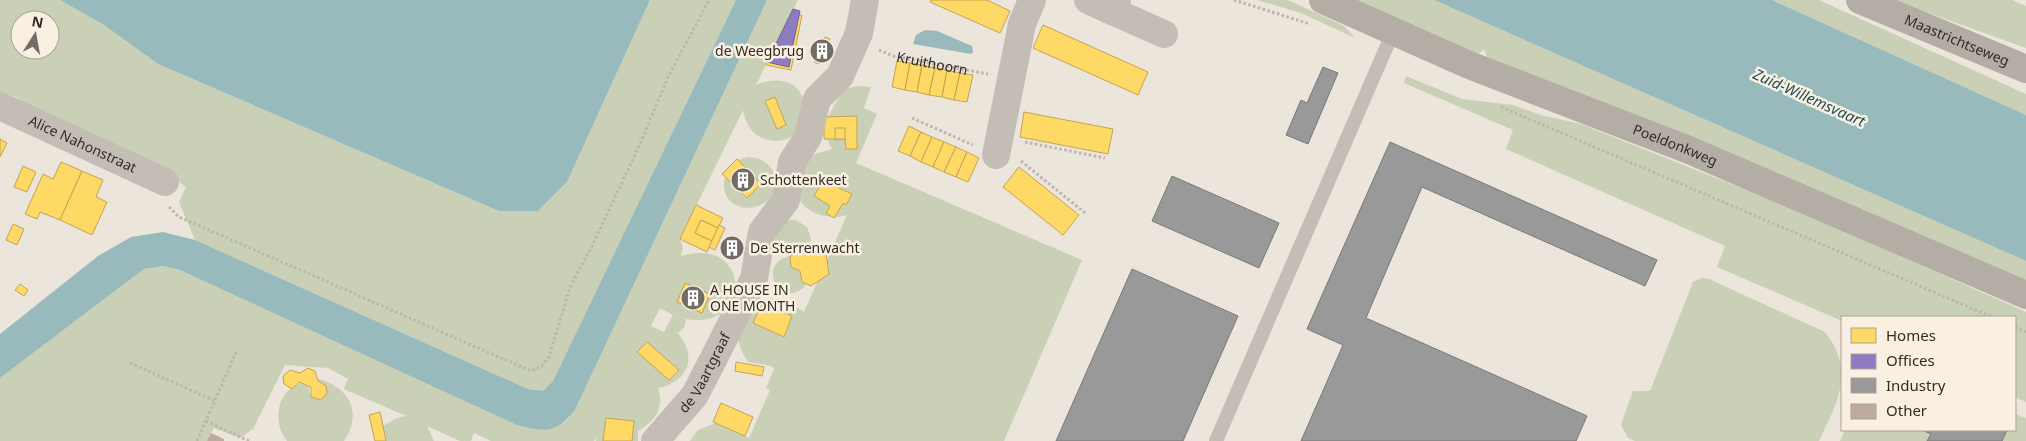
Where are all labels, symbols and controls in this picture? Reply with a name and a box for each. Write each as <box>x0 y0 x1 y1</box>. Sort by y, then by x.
north arrow <box>10 10 60 60</box>
street label: Maastrichtseweg <box>1902 10 2012 70</box>
text: N <box>30 11 45 32</box>
building icon: de Weegbrug <box>809 38 835 64</box>
place label: de Weegbrug <box>715 41 804 60</box>
street label: Kruithoorn <box>895 47 969 79</box>
water label: Zuid-Willemsvaart <box>1749 63 1869 131</box>
street label: Alice Nahonstraat <box>26 111 140 177</box>
street label: Poeldonkweg <box>1630 119 1720 170</box>
building icon: Schottenkeet <box>730 167 756 193</box>
place label: Schottenkeet <box>760 170 847 189</box>
building icon: De Sterrenwacht <box>719 235 745 261</box>
place label: De Sterrenwacht <box>750 238 860 257</box>
place label: A HOUSE IN ONE MONTH <box>710 280 795 315</box>
building icon: A HOUSE IN ONE MONTH <box>680 285 706 311</box>
legend <box>1841 316 2016 431</box>
text: Homes <box>1886 325 1936 345</box>
street label: de Vaartgraaf <box>674 328 735 417</box>
text: Offices <box>1886 350 1935 370</box>
text: Industry <box>1886 375 1946 395</box>
text: Other <box>1886 400 1927 420</box>

